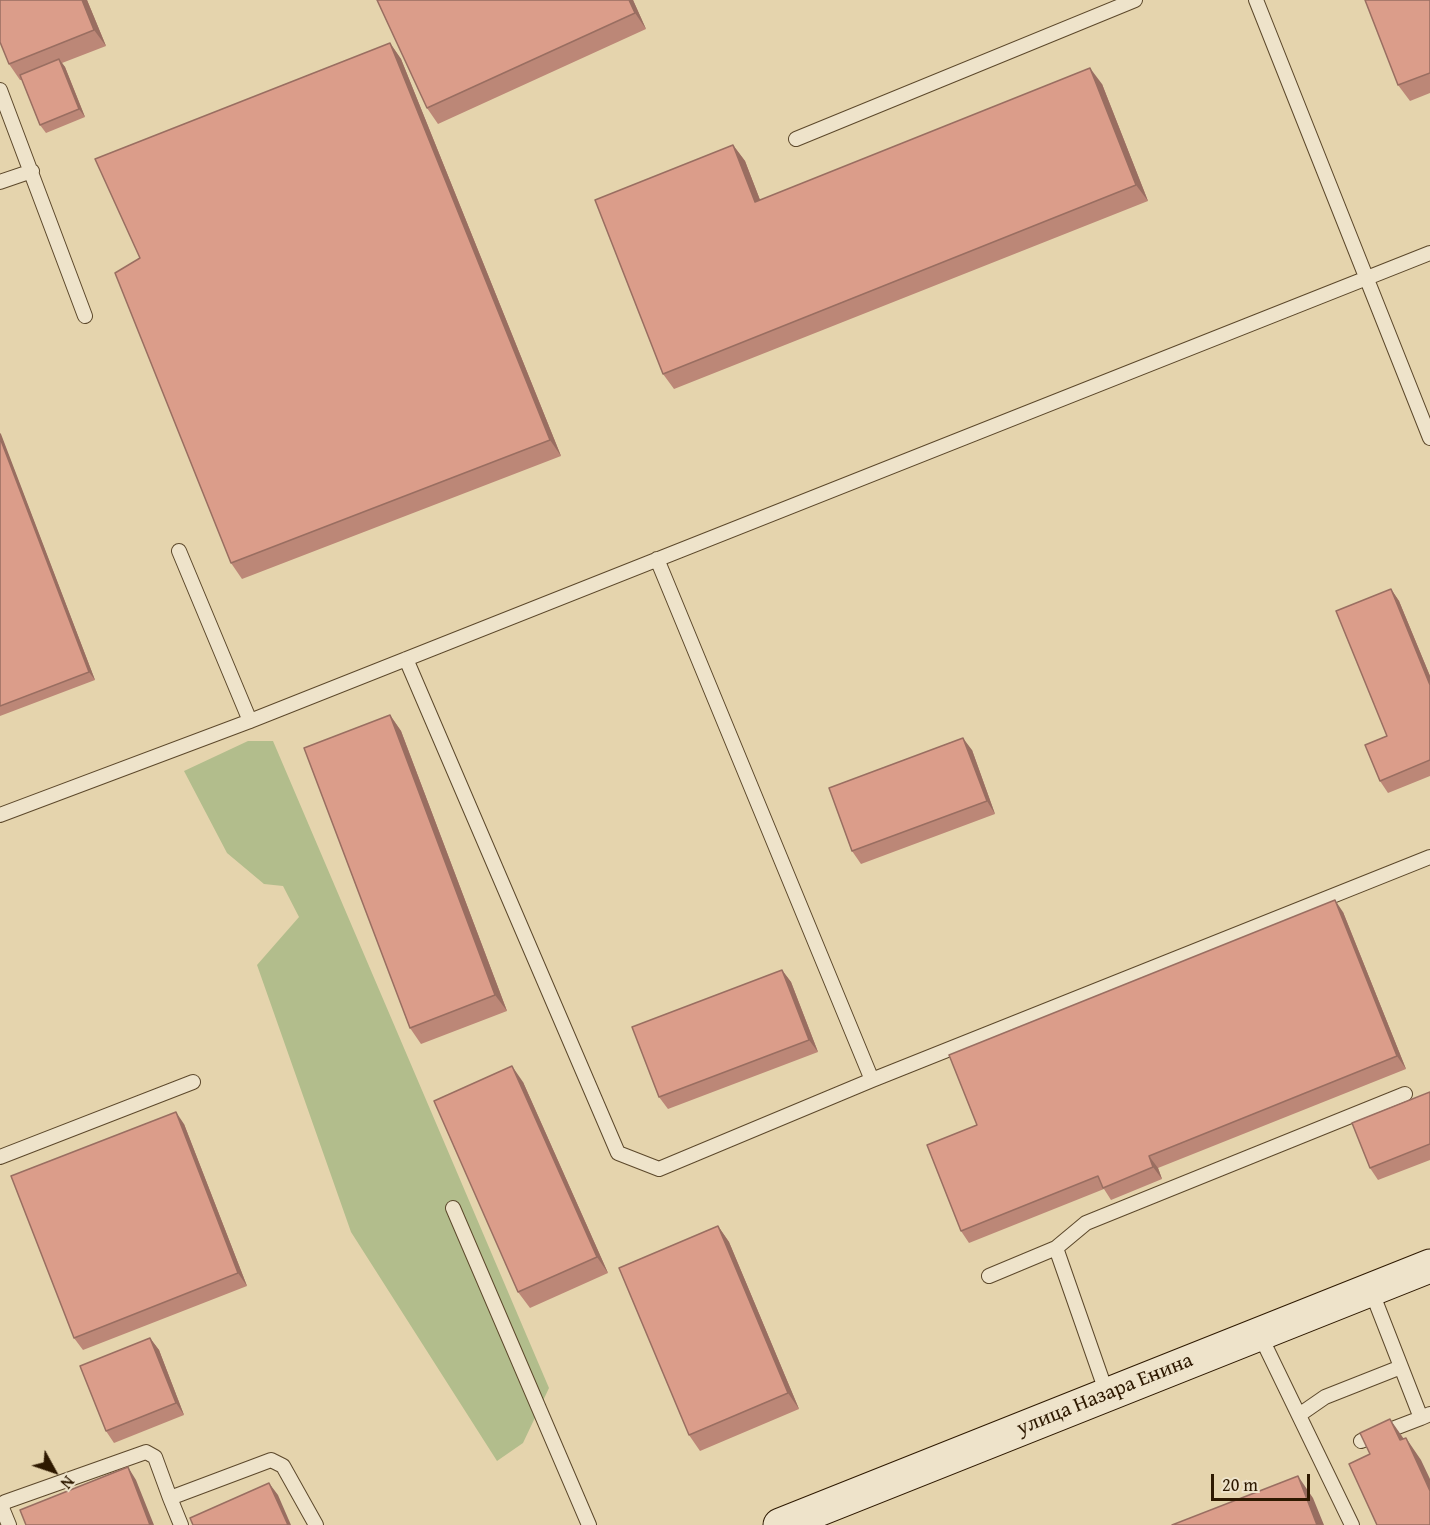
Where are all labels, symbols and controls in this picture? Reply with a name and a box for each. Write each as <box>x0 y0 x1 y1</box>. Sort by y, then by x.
street label: улица Назара Енина <box>1013 1348 1197 1442</box>
north arrow <box>24 1441 84 1501</box>
scale bar <box>1214 1462 1313 1500</box>
text: N <box>55 1471 80 1494</box>
text: 20 m <box>1222 1471 1258 1498</box>

